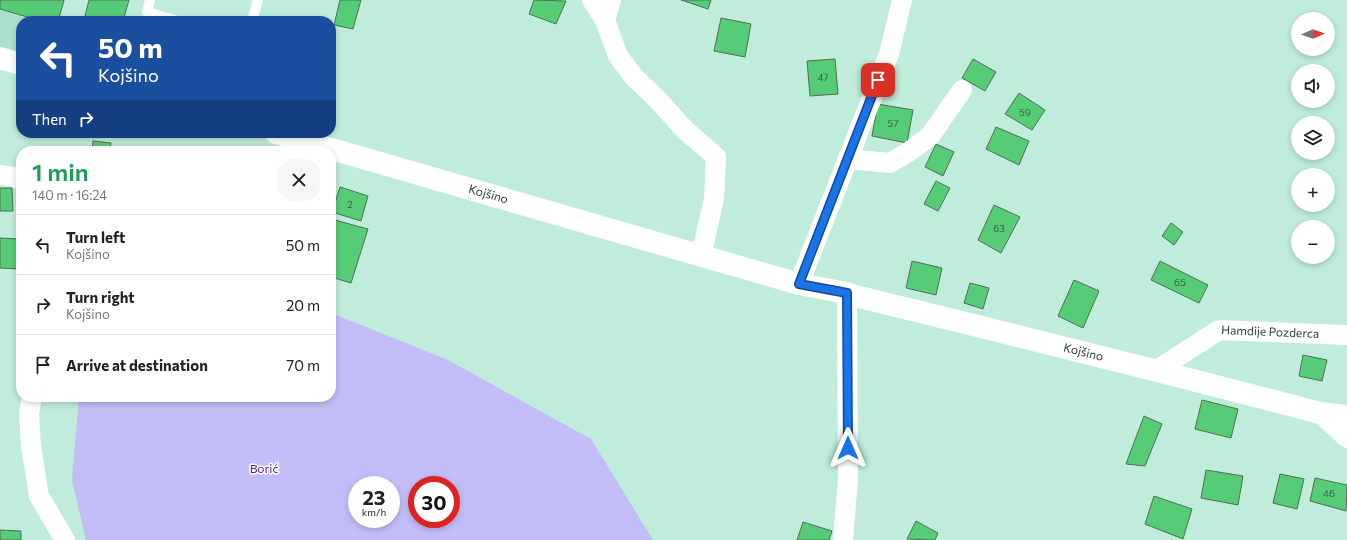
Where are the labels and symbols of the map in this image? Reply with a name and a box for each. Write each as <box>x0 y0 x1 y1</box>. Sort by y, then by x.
north arrow <box>1291 12 1335 56</box>
pin <box>861 63 895 97</box>
house number: 47 <box>817 71 829 83</box>
house number: 59 <box>1019 106 1031 118</box>
house number: 57 <box>887 117 899 129</box>
street label: Kojšino <box>467 181 510 206</box>
house number: 2 <box>347 198 353 210</box>
house number: 63 <box>993 222 1005 234</box>
house number: 65 <box>1174 276 1186 288</box>
street label: Hamdije Pozderca <box>1221 322 1319 340</box>
street label: Kojšino <box>1062 340 1105 363</box>
position arrow <box>827 427 869 469</box>
park label: Borić <box>250 461 278 475</box>
speed limit sign: 30 <box>408 476 460 528</box>
house number: 46 <box>1323 487 1335 499</box>

